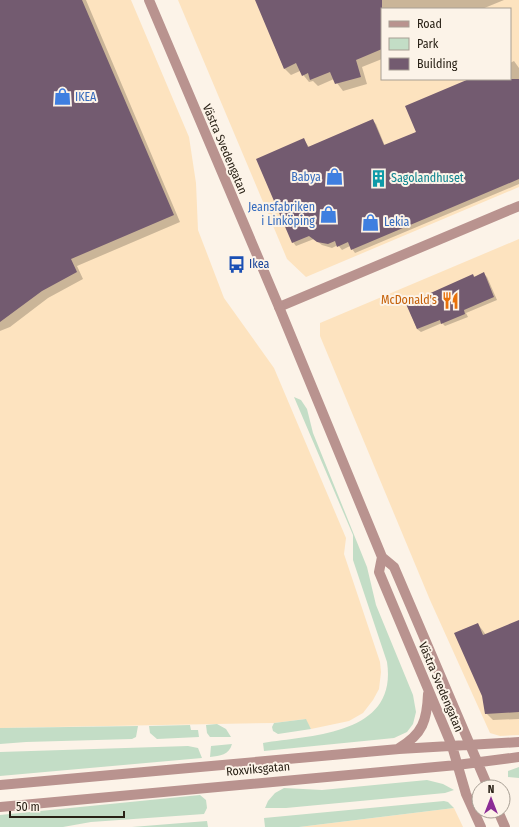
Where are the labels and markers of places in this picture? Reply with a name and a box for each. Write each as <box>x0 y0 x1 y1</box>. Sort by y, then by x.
shop icon: IKEA <box>52 87 72 107</box>
place label: IKEA <box>75 90 97 104</box>
shop icon: Babya <box>324 167 344 187</box>
building icon: Sagolandhuset <box>368 168 388 188</box>
place label: Babya <box>291 170 321 184</box>
place label: Sagolandhuset <box>391 171 464 185</box>
place label: Jeansfabriken i Linköping <box>248 200 315 228</box>
shop icon: Jeansfabriken i Linköping <box>318 204 338 224</box>
shop icon: Lekia <box>361 212 381 232</box>
place label: Lekia <box>384 215 410 229</box>
bus stop icon: Ikea <box>226 254 246 274</box>
place label: Ikea <box>249 257 269 271</box>
restaurant icon: McDonald's <box>440 290 460 310</box>
place label: McDonald's <box>381 293 437 307</box>

